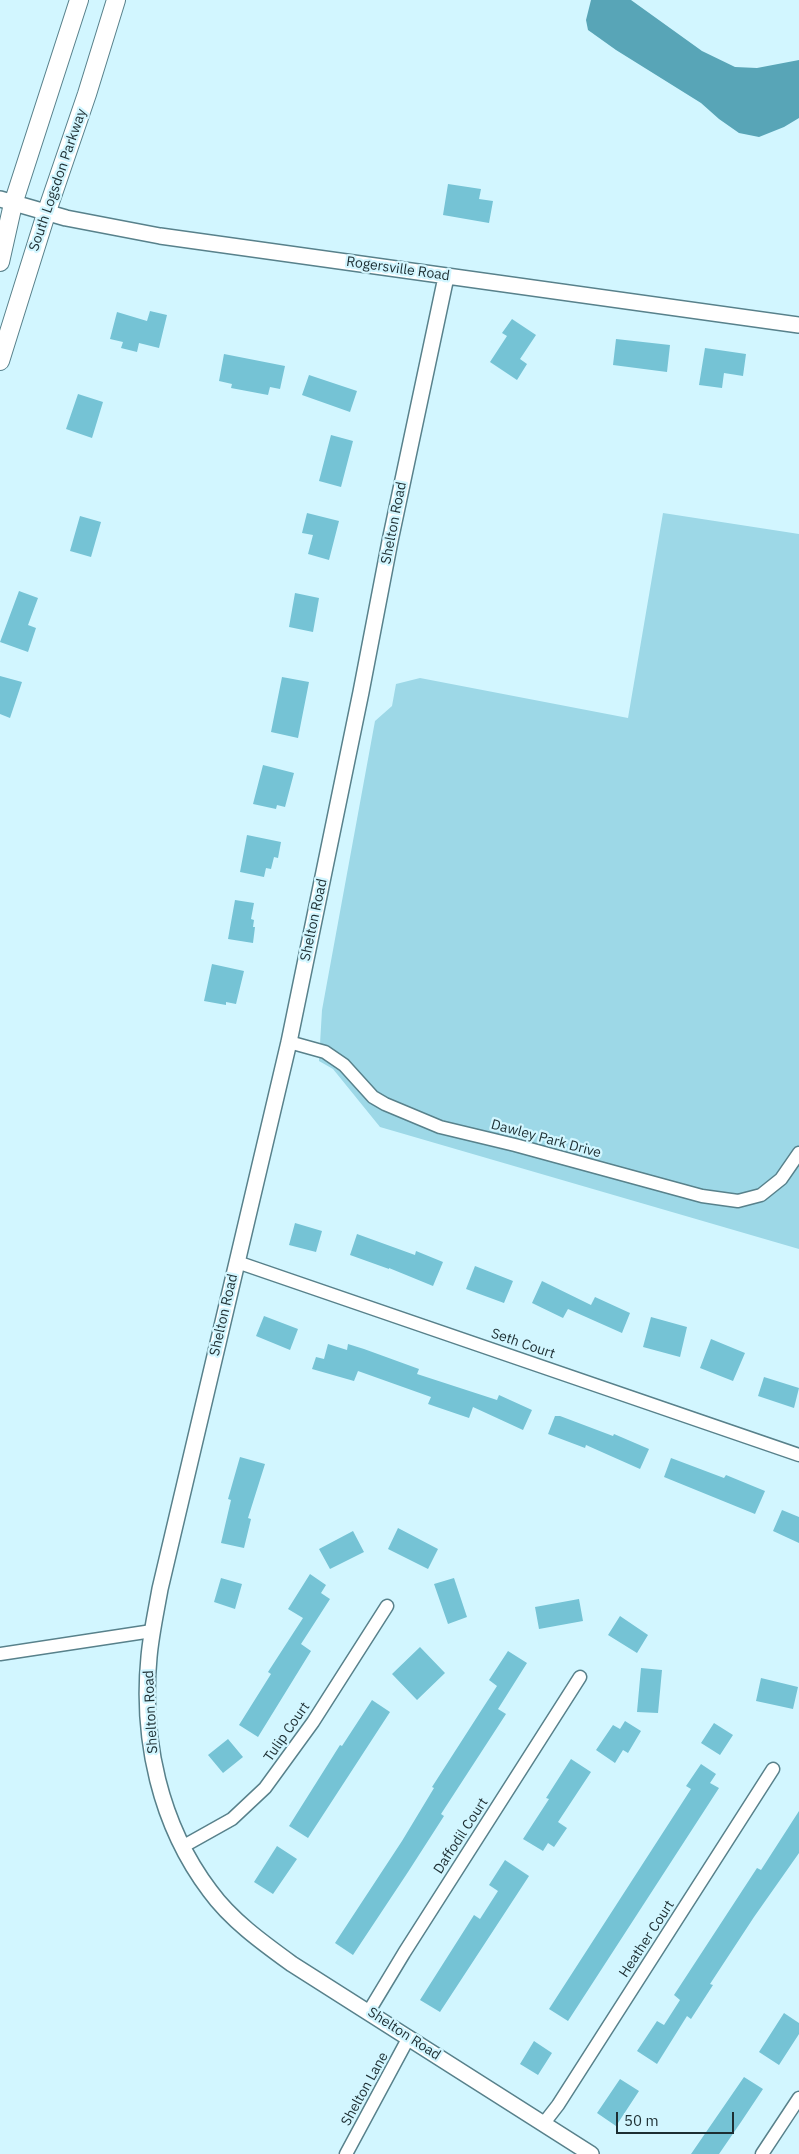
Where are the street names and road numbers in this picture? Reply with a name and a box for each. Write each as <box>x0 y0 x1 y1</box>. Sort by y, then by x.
street label: South Logsdon Parkway <box>26 107 90 253</box>
street label: Rogersville Road <box>345 253 451 285</box>
street label: Shelton Road <box>378 480 410 566</box>
street label: Shelton Road <box>297 877 331 963</box>
street label: Dawley Park Drive <box>489 1116 603 1162</box>
street label: Shelton Road <box>206 1272 242 1358</box>
street label: Seth Court <box>489 1325 557 1363</box>
street label: Shelton Road <box>140 1670 162 1754</box>
street label: Tulip Court <box>260 1699 314 1765</box>
street label: Daffodil Court <box>430 1795 492 1877</box>
street label: Heather Court <box>616 1897 678 1981</box>
street label: Shelton Road <box>364 2004 444 2064</box>
street label: Shelton Lane <box>338 2049 392 2129</box>

